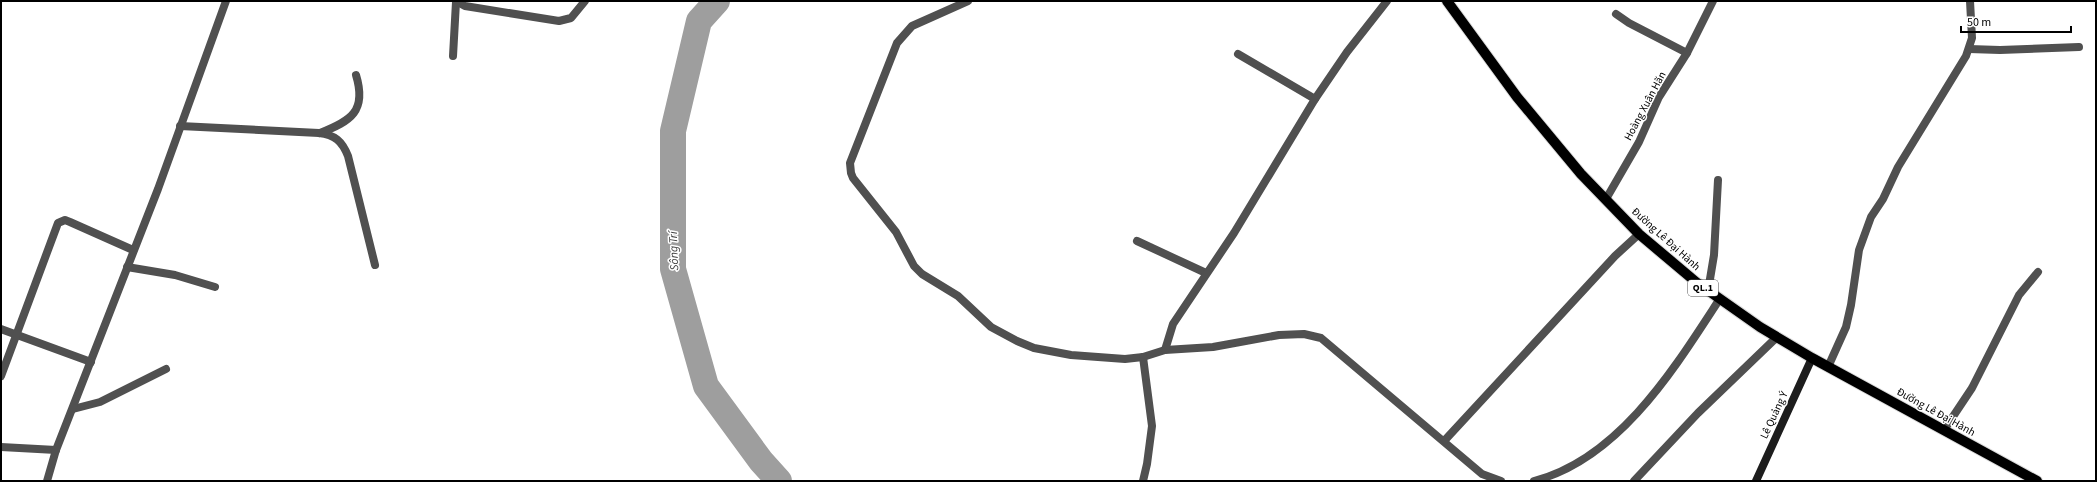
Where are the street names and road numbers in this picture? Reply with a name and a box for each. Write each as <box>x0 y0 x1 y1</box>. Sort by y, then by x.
street label: Hoàng Xuân Hãn <box>1620 69 1670 143</box>
street label: Đường Lê Đại Hành <box>1628 204 1704 274</box>
road number: QL.1 <box>1688 280 1718 296</box>
street label: Đường Lê Đại Hành <box>1894 384 1978 440</box>
street label: Lê Quảng Ý <box>1756 388 1792 441</box>

